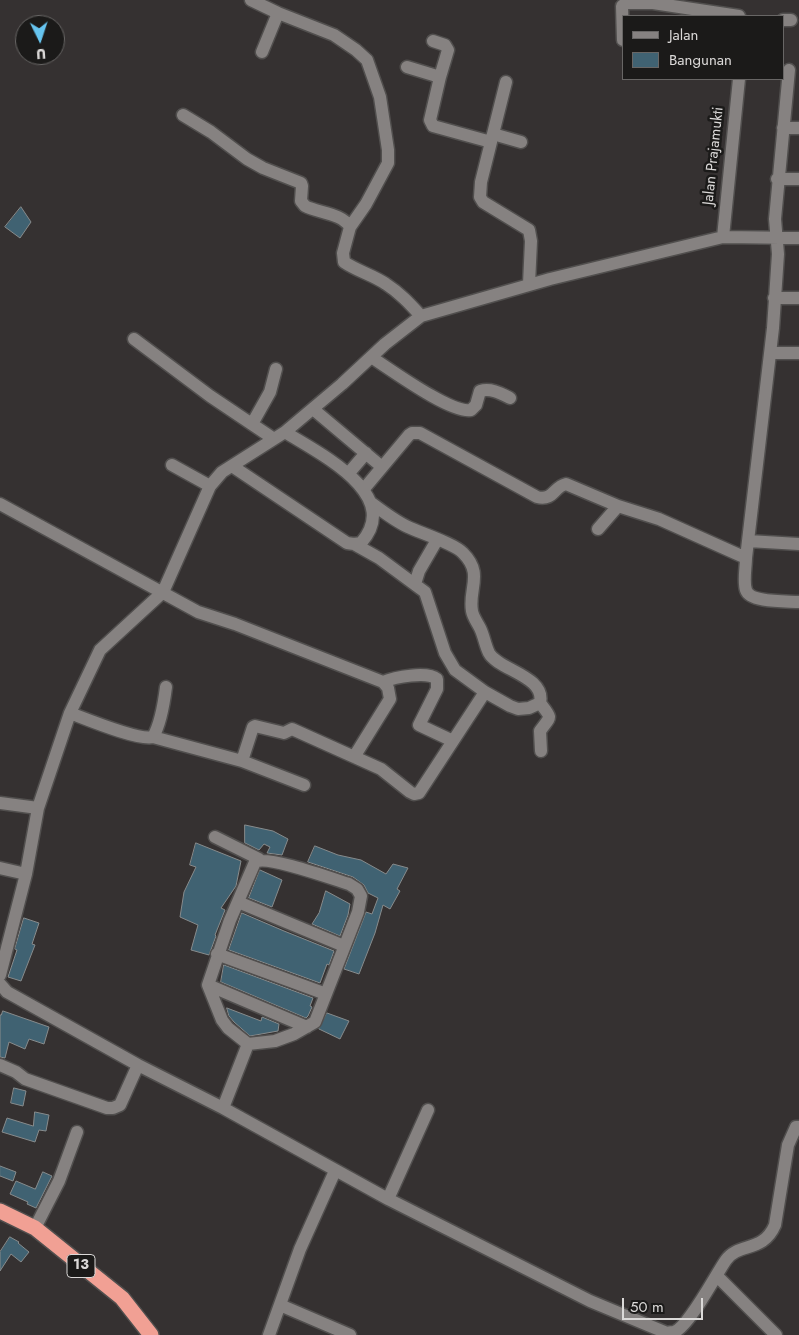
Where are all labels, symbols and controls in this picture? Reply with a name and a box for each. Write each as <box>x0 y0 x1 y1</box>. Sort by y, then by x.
north arrow <box>15 15 65 65</box>
legend <box>622 15 784 80</box>
text: Jalan <box>669 24 698 46</box>
text: U <box>35 44 47 64</box>
text: Bangunan <box>669 49 732 71</box>
street label: Jalan Prajamukti <box>700 106 728 206</box>
road number: 13 <box>67 1254 95 1278</box>
scale bar <box>624 1288 705 1320</box>
text: 50 m <box>630 1296 664 1318</box>

